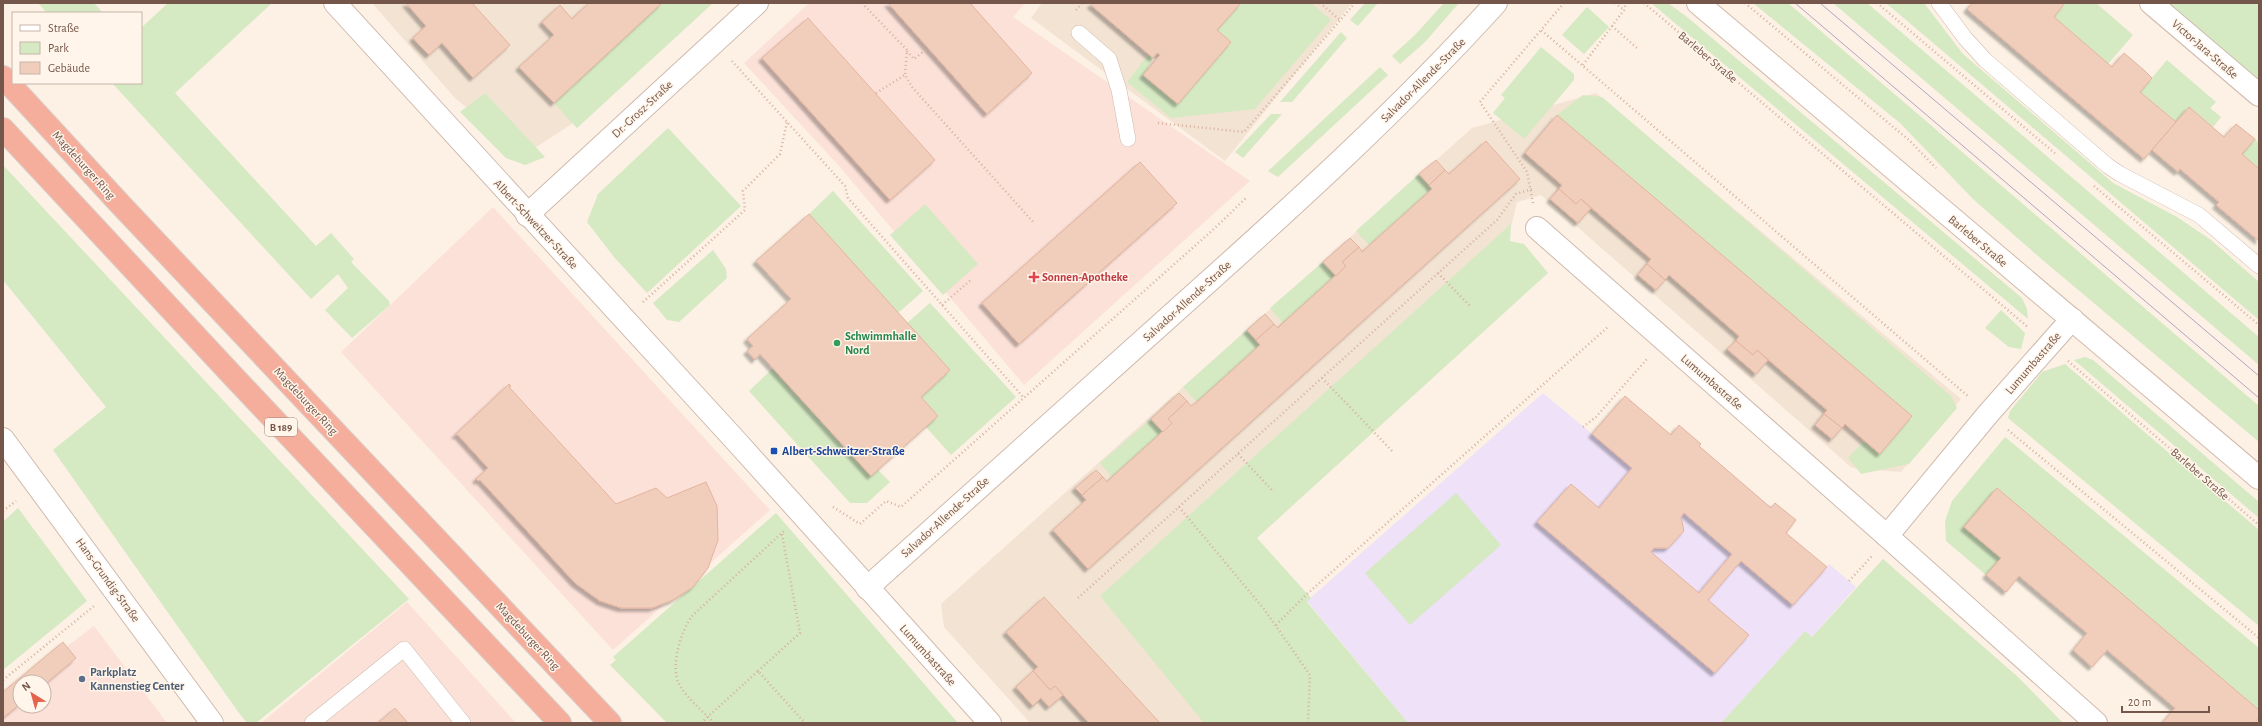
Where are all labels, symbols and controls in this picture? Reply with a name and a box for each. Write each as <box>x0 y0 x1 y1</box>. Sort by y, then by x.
legend <box>12 12 142 84</box>
street label: Victor-Jara-Straße <box>2170 17 2240 81</box>
text: Straße <box>48 22 79 34</box>
street label: Barleber Straße <box>1676 29 1740 85</box>
street label: Salvador-Allende-Straße <box>1378 35 1468 125</box>
text: Park <box>48 42 69 54</box>
text: Gebäude <box>48 62 90 74</box>
street label: Dr.-Grosz-Straße <box>609 78 675 140</box>
street label: Magdeburger Ring <box>50 129 118 202</box>
street label: Albert-Schweitzer-Straße <box>492 177 580 271</box>
street label: Barleber Straße <box>1946 213 2010 269</box>
street label: Salvador-Allende-Straße <box>1141 258 1233 344</box>
place label: Sonnen-Apotheke <box>1042 271 1128 283</box>
marker: Sonnen-Apotheke <box>1029 272 1039 282</box>
place label: Schwimmhalle Nord <box>845 330 917 356</box>
street label: Lumumbastraße <box>2003 330 2063 396</box>
marker: Schwimmhalle Nord <box>832 338 842 348</box>
street label: Lumumbastraße <box>1679 352 1745 412</box>
street label: Magdeburger Ring <box>272 365 340 437</box>
road number: B 189 <box>265 418 297 436</box>
place label: Albert-Schweitzer-Straße <box>782 445 905 457</box>
marker: Albert-Schweitzer-Straße <box>769 446 779 456</box>
street label: Barleber Straße <box>2169 446 2231 502</box>
street label: Salvador-Allende-Straße <box>899 474 991 560</box>
street label: Hans-Grundig-Straße <box>74 536 142 624</box>
street label: Magdeburger Ring <box>494 600 562 672</box>
street label: Lumumbastraße <box>898 622 958 688</box>
place label: Parkplatz Kannenstieg Center <box>90 666 185 692</box>
north arrow <box>12 674 52 714</box>
marker: Parkplatz Kannenstieg Center <box>77 674 87 684</box>
text: N <box>20 680 33 693</box>
scale bar <box>2122 688 2209 714</box>
text: 20 m <box>2128 696 2151 708</box>

